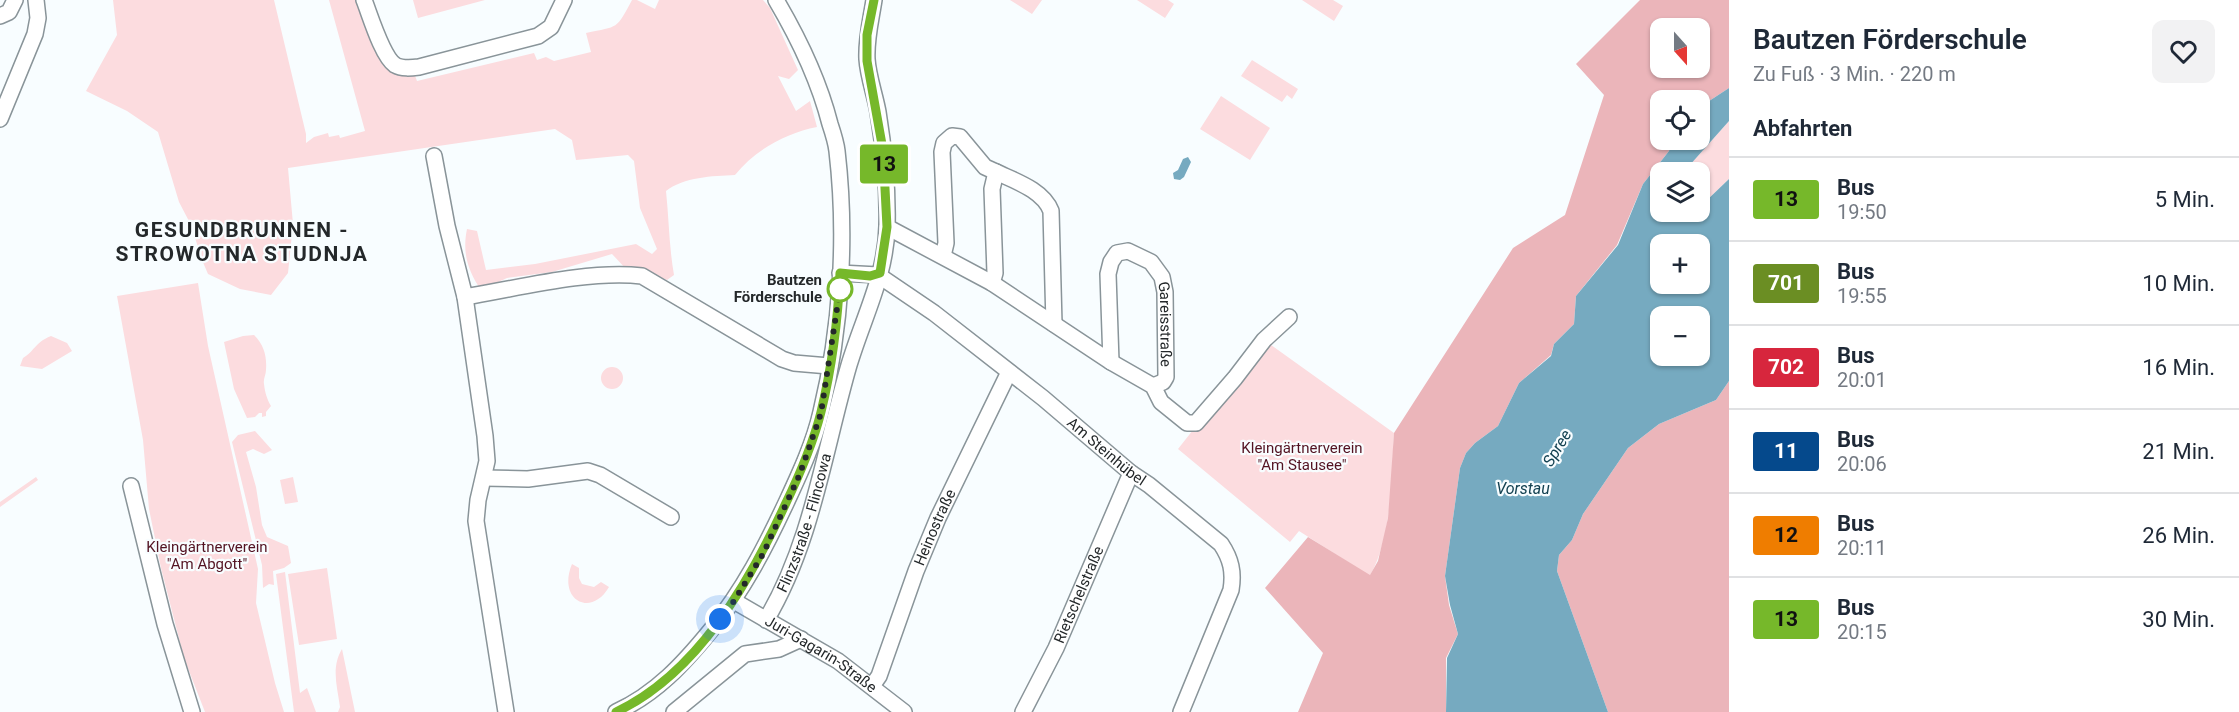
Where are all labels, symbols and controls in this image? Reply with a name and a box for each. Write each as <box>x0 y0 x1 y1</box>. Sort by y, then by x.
north arrow <box>1650 18 1710 78</box>
map controls <box>1650 18 1710 366</box>
button: heart <box>2152 20 2215 83</box>
text: Bautzen Förderschule <box>1753 23 2027 56</box>
text: Zu Fuß · 3 Min. · 220 m <box>1753 62 1956 86</box>
button: locate <box>1650 90 1710 150</box>
text: Abfahrten <box>1753 116 1852 141</box>
line badge: 13 <box>857 144 911 184</box>
text: 13 <box>872 152 896 176</box>
button: layers <box>1650 162 1710 222</box>
text: Bus <box>1837 175 1875 200</box>
text: 13 <box>1774 187 1798 211</box>
text: 5 Min. <box>2155 187 2215 212</box>
text: 19:50 <box>1837 200 1887 224</box>
district label: GESUNDBRUNNEN - STROWOTNA STUDNJA <box>116 218 368 266</box>
button: + <box>1650 234 1710 294</box>
text: Bus <box>1837 259 1875 284</box>
place label: Bautzen Förderschule <box>734 271 822 306</box>
text: 701 <box>1768 271 1804 295</box>
text: 10 Min. <box>2142 271 2215 296</box>
marker: Bautzen Förderschule <box>827 276 853 302</box>
street label: Gareisstraße <box>1154 280 1175 367</box>
text: 19:55 <box>1837 284 1887 308</box>
button: − <box>1650 306 1710 366</box>
text: Bus <box>1837 343 1875 368</box>
text: 702 <box>1768 355 1804 379</box>
text: 16 Min. <box>2142 355 2215 380</box>
text: 20:01 <box>1837 368 1887 392</box>
street label: Am Steinhübel <box>1063 414 1149 489</box>
water label: Spree <box>1539 426 1575 470</box>
text: Bus <box>1837 427 1875 452</box>
park label: Kleingärtnerverein "Am Stausee" <box>1241 439 1363 474</box>
text: 11 <box>1774 439 1798 463</box>
text: 21 Min. <box>2142 439 2215 464</box>
street label: Flinzstraße - Flincowa <box>773 451 835 595</box>
text: 20:06 <box>1837 452 1887 476</box>
water label: Vorstau <box>1496 479 1550 498</box>
street label: Heinostraße <box>910 486 960 568</box>
text: Bus <box>1837 511 1875 536</box>
text: 12 <box>1774 523 1798 547</box>
text: 26 Min. <box>2142 523 2215 548</box>
text: 20:11 <box>1837 536 1887 560</box>
park label: Kleingärtnerverein "Am Abgott" <box>146 538 268 573</box>
street label: Rietschelstraße <box>1050 543 1108 646</box>
text: Bus <box>1837 595 1875 620</box>
your location <box>705 604 735 634</box>
text: 13 <box>1774 607 1798 631</box>
text: 30 Min. <box>2142 607 2215 632</box>
street label: Juri-Gagarin-Straße <box>762 612 880 697</box>
text: 20:15 <box>1837 620 1887 644</box>

